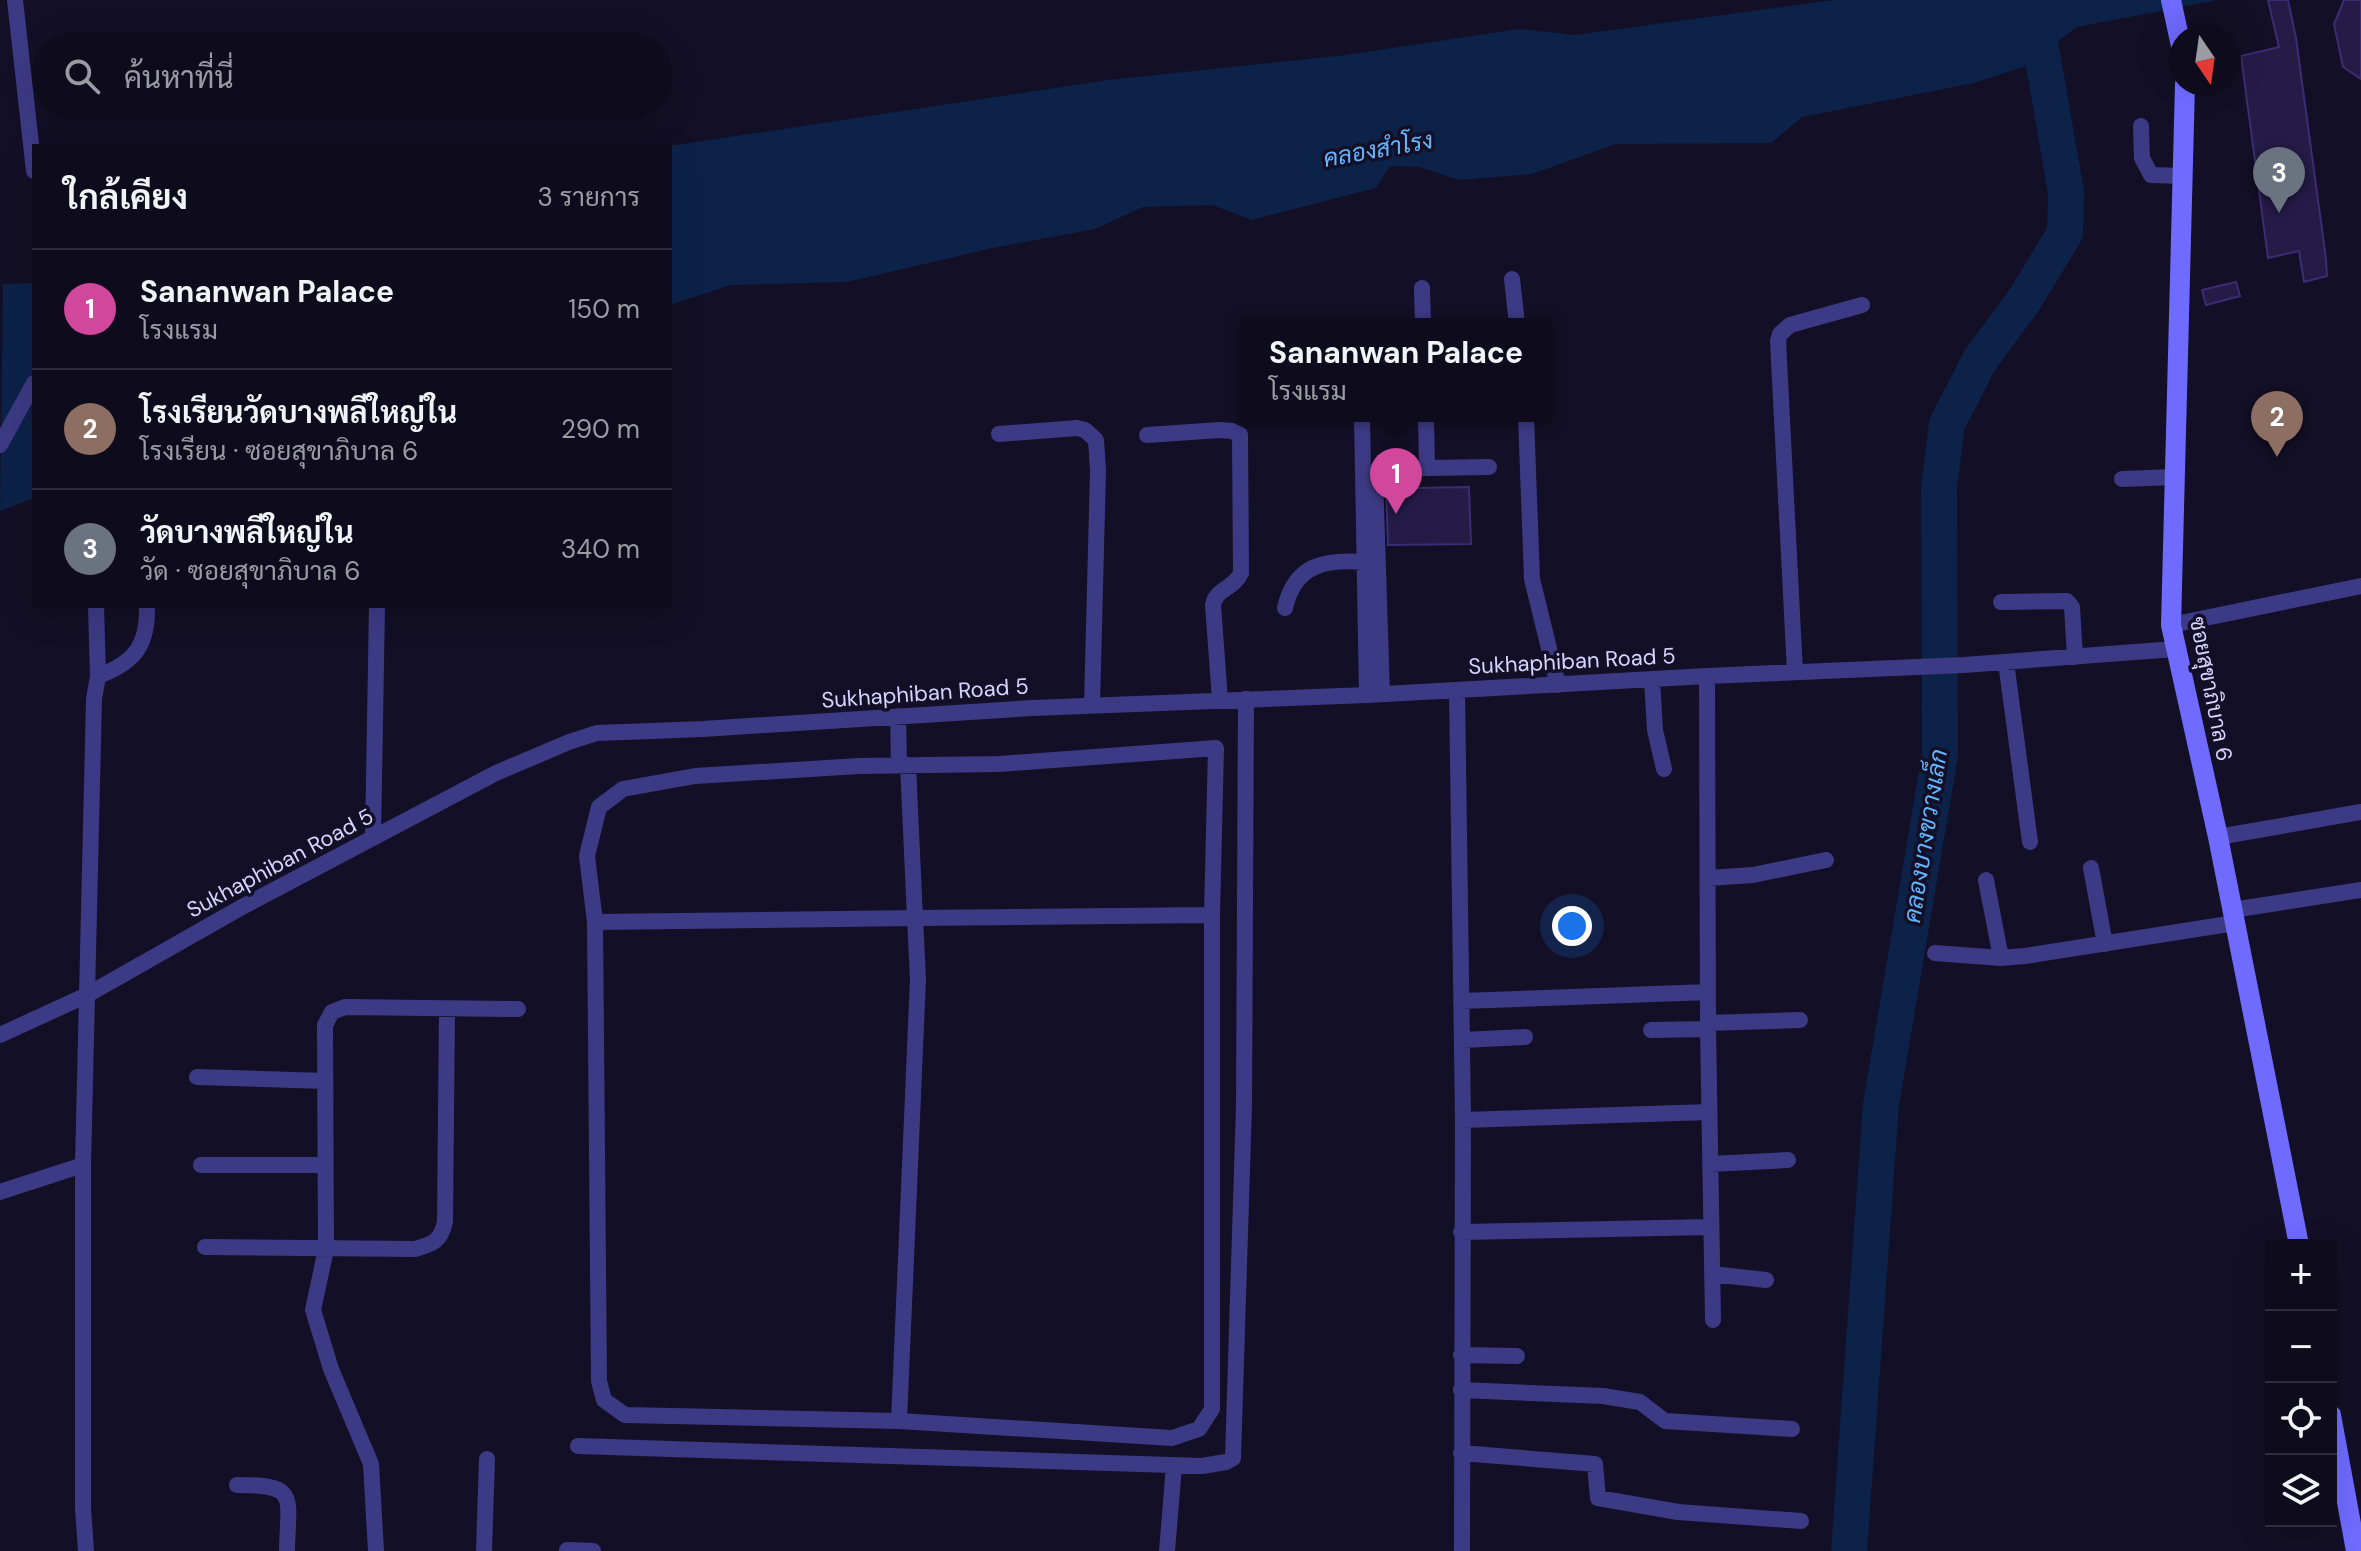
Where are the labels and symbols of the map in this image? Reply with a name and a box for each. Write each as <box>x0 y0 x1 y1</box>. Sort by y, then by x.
north arrow <box>2169 24 2241 96</box>
water label: คลองสำโรง <box>1321 124 1435 174</box>
pin: 3 <box>2253 147 2305 213</box>
pin: 2 <box>2251 391 2303 457</box>
pin: 1 <box>1370 448 1422 514</box>
street label: ซอยสุขาภิบาล 6 <box>2182 614 2239 764</box>
street label: Sukhaphiban Road 5 <box>1468 641 1676 681</box>
street label: Sukhaphiban Road 5 <box>820 671 1030 715</box>
water label: คลองบางขวางเล็ก <box>1895 747 1954 925</box>
street label: Sukhaphiban Road 5 <box>182 801 378 925</box>
your location <box>1552 906 1592 946</box>

